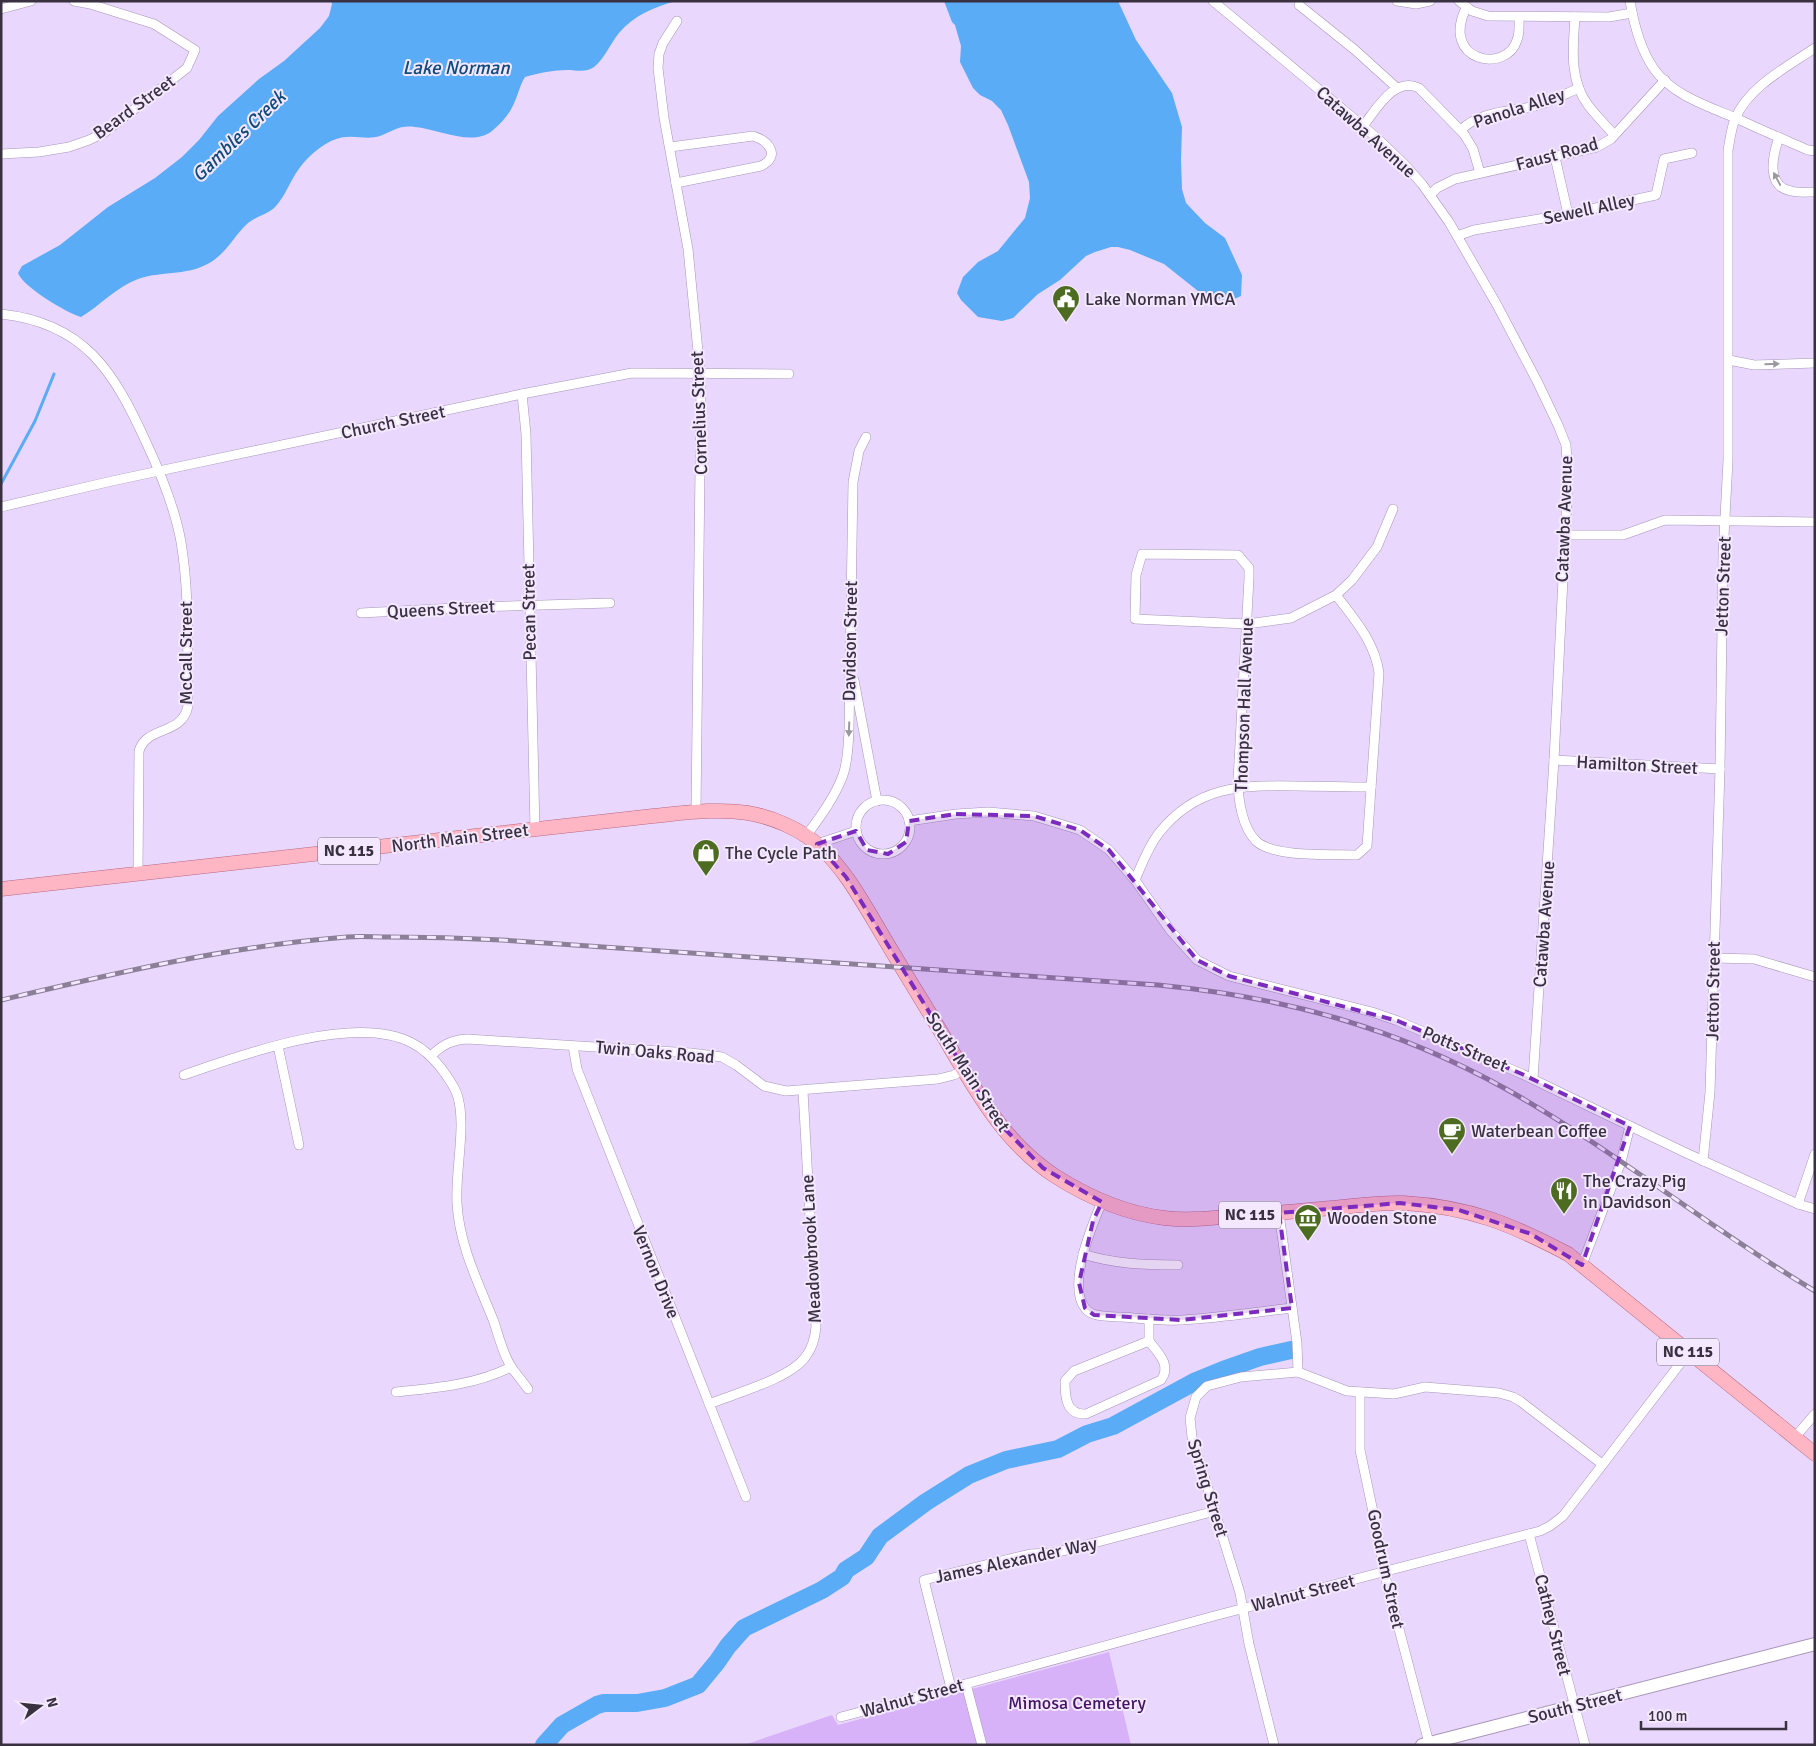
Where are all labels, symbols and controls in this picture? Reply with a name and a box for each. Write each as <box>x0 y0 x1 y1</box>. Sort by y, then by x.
water label: Lake Norman <box>402 56 510 80</box>
street label: Beard Street <box>89 70 179 144</box>
street label: Catawba Avenue <box>1312 81 1420 183</box>
street label: Panola Alley <box>1471 83 1568 133</box>
water label: Gambles Creek <box>187 84 292 187</box>
street label: Faust Road <box>1513 132 1601 176</box>
one-way arrow <box>1773 172 1781 187</box>
street label: Sewell Alley <box>1541 188 1637 229</box>
public building icon: Lake Norman YMCA <box>1051 284 1081 323</box>
place label: Lake Norman YMCA <box>1085 288 1235 310</box>
street label: Cornelius Street <box>686 351 712 475</box>
one-way arrow <box>1764 360 1780 368</box>
street label: Church Street <box>339 400 447 444</box>
street label: Catawba Avenue <box>1551 455 1577 583</box>
street label: Jetton Street <box>1710 536 1736 636</box>
street label: Pecan Street <box>517 563 541 661</box>
street label: Davidson Street <box>838 580 862 702</box>
street label: Queens Street <box>386 595 496 623</box>
street label: McCall Street <box>175 601 197 705</box>
street label: Thompson Hall Avenue <box>1230 617 1258 793</box>
one-way arrow <box>845 721 853 737</box>
street label: Hamilton Street <box>1576 751 1698 779</box>
street label: North Main Street <box>390 819 530 857</box>
road number: NC 115 <box>318 838 380 864</box>
shop icon: The Cycle Path <box>691 838 721 877</box>
place label: The Cycle Path <box>725 842 837 864</box>
street label: Catawba Avenue <box>1529 860 1559 988</box>
street label: Jetton Street <box>1701 941 1725 1041</box>
street label: South Main Street <box>921 1008 1015 1136</box>
street label: Potts Street <box>1419 1021 1511 1077</box>
street label: Twin Oaks Road <box>594 1036 716 1068</box>
cafe icon: Waterbean Coffee <box>1437 1116 1467 1155</box>
place label: Waterbean Coffee <box>1471 1120 1607 1142</box>
place label: The Crazy Pig in Davidson <box>1583 1170 1686 1213</box>
street label: Meadowbrook Lane <box>796 1174 826 1324</box>
restaurant icon: The Crazy Pig in Davidson <box>1549 1176 1579 1215</box>
road number: NC 115 <box>1219 1202 1281 1228</box>
museum icon: Wooden Stone <box>1293 1203 1323 1242</box>
place label: Wooden Stone <box>1327 1207 1437 1229</box>
street label: Vernon Drive <box>627 1222 685 1322</box>
road number: NC 115 <box>1657 1338 1719 1365</box>
street label: Spring Street <box>1183 1436 1233 1540</box>
street label: Goodrum Street <box>1363 1507 1409 1631</box>
street label: James Alexander Way <box>933 1532 1100 1588</box>
street label: Walnut Street <box>1249 1570 1357 1616</box>
street label: Cathey Street <box>1530 1572 1576 1678</box>
street label: Walnut Street <box>858 1674 966 1722</box>
north arrow <box>15 1681 65 1731</box>
street label: South Street <box>1526 1684 1624 1728</box>
park label: Mimosa Cemetery <box>1008 1692 1146 1714</box>
text: N <box>43 1696 62 1710</box>
scale bar <box>1641 1698 1786 1730</box>
text: 100 m <box>1648 1707 1688 1725</box>

